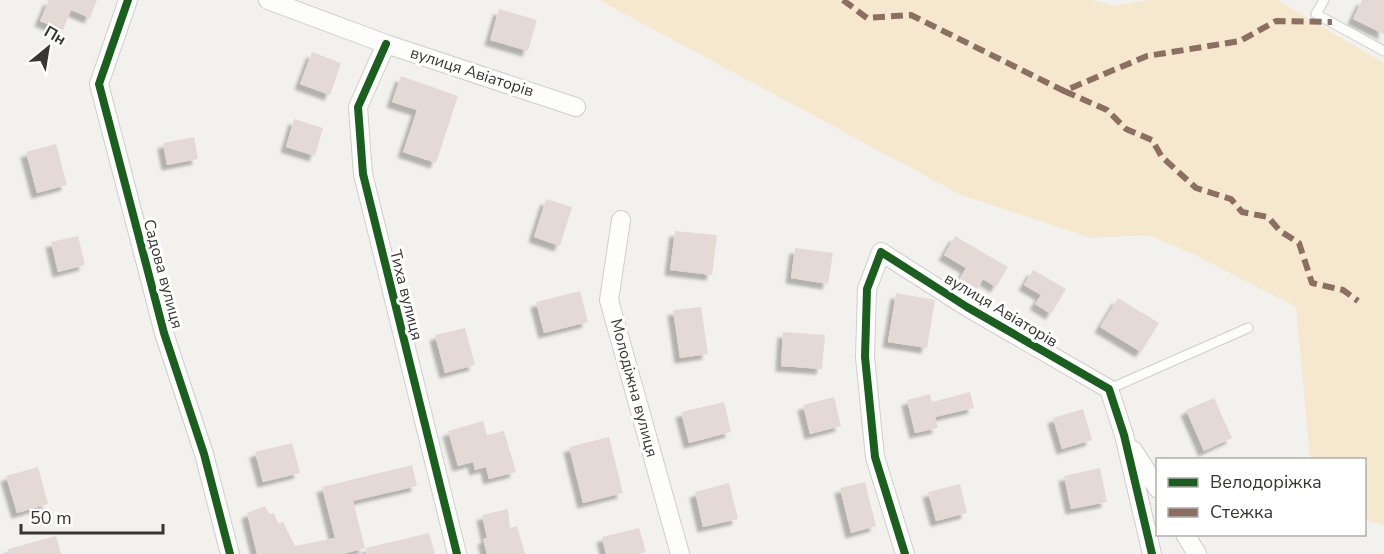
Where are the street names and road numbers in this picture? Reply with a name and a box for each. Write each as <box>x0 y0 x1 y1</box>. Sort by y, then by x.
street label: вулиця Авіаторів <box>407 42 537 102</box>
street label: Садова вулиця <box>138 217 188 331</box>
street label: Тиха вулиця <box>384 248 428 342</box>
street label: вулиця Авіаторів <box>940 267 1062 353</box>
street label: Молодіжна вулиця <box>605 316 663 460</box>

